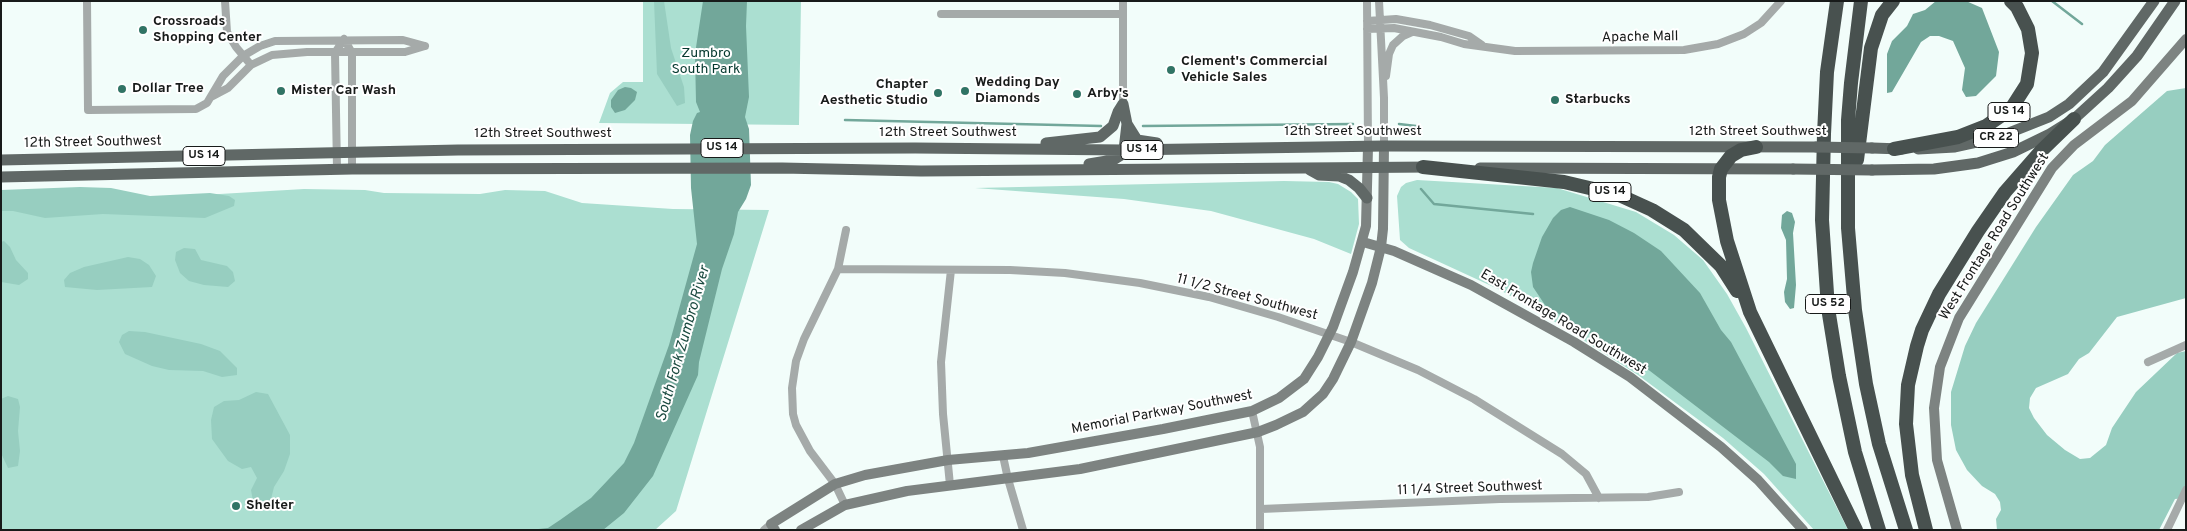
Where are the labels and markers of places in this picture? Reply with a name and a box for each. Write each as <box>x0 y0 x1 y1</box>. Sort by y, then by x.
place label: Crossroads Shopping Center <box>153 14 262 46</box>
marker: Crossroads Shopping Center <box>137 24 149 36</box>
place label: Clement's Commercial Vehicle Sales <box>1181 54 1328 86</box>
marker: Clement's Commercial Vehicle Sales <box>1165 64 1177 76</box>
place label: Wedding Day Diamonds <box>975 75 1060 108</box>
place label: Chapter Aesthetic Studio <box>820 77 928 110</box>
place label: Dollar Tree <box>132 81 204 97</box>
marker: Dollar Tree <box>116 83 128 95</box>
place label: Mister Car Wash <box>291 83 396 99</box>
marker: Mister Car Wash <box>275 85 287 97</box>
marker: Wedding Day Diamonds <box>959 85 971 97</box>
place label: Arby's <box>1087 86 1129 102</box>
marker: Chapter Aesthetic Studio <box>932 87 944 99</box>
marker: Arby's <box>1071 88 1083 100</box>
place label: Starbucks <box>1565 92 1631 108</box>
marker: Starbucks <box>1549 94 1561 106</box>
place label: Shelter <box>246 498 294 514</box>
marker: Shelter <box>230 500 242 512</box>

